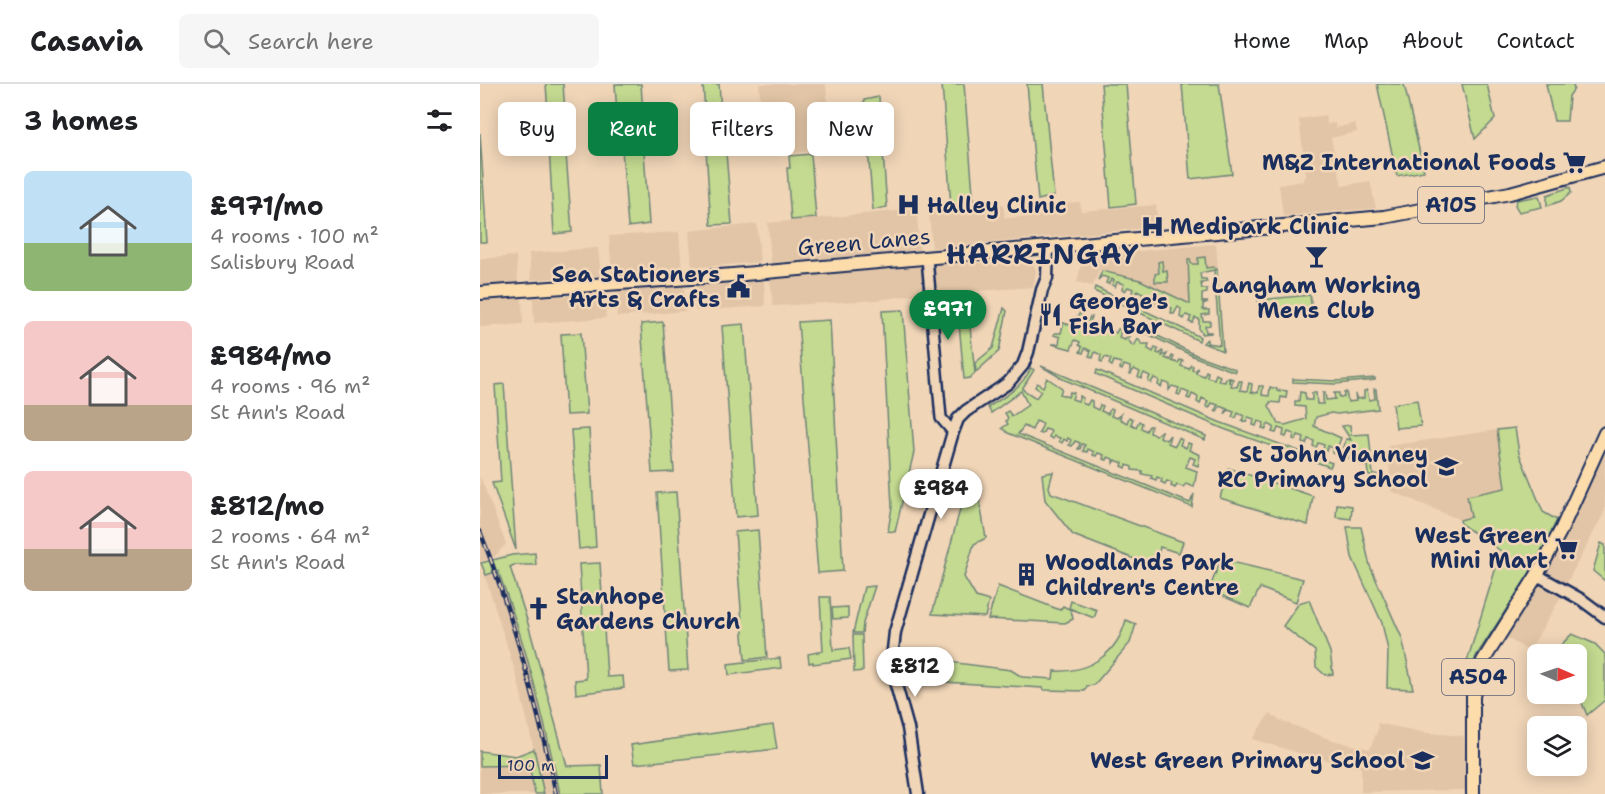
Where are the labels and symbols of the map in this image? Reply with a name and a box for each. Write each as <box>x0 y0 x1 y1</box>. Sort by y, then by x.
place label: M&Z International Foods <box>1262 148 1556 177</box>
supermarket icon: M&Z International Foods <box>1561 149 1587 175</box>
road number: A105 <box>1418 187 1484 223</box>
place label: Halley Clinic <box>927 191 1067 220</box>
hospital icon: Halley Clinic <box>896 192 922 218</box>
place label: Medipark Clinic <box>1170 212 1349 241</box>
hospital icon: Medipark Clinic <box>1139 213 1165 239</box>
street label: Green Lanes <box>796 222 932 262</box>
district label: HARRINGAY <box>946 235 1140 273</box>
bar icon: Langham Working Mens Club <box>1303 243 1329 269</box>
place label: Sea Stationers Arts & Crafts <box>552 260 720 314</box>
place label: Langham Working Mens Club <box>1211 271 1421 325</box>
public building icon: Sea Stationers Arts & Crafts <box>725 274 751 300</box>
place label: George's Fish Bar <box>1069 287 1168 341</box>
pin: £971 <box>912 290 984 341</box>
restaurant icon: George's Fish Bar <box>1038 301 1064 327</box>
place label: St John Vianney RC Primary School <box>1217 440 1428 494</box>
school or university icon: St John Vianney RC Primary School <box>1433 454 1459 480</box>
pin: £984 <box>905 469 977 520</box>
place label: West Green Mini Mart <box>1414 521 1548 575</box>
supermarket icon: West Green Mini Mart <box>1553 535 1579 561</box>
place label: Woodlands Park Children's Centre <box>1045 548 1239 602</box>
building icon: Woodlands Park Children's Centre <box>1014 562 1040 588</box>
place label: Stanhope Gardens Church <box>556 582 740 636</box>
church icon: Stanhope Gardens Church <box>525 596 551 622</box>
north arrow <box>1527 644 1587 704</box>
pin: £812 <box>879 647 951 698</box>
road number: A504 <box>1442 659 1514 695</box>
place label: West Green Primary School <box>1090 746 1405 775</box>
school or university icon: West Green Primary School <box>1410 747 1436 773</box>
scale bar <box>498 752 608 780</box>

